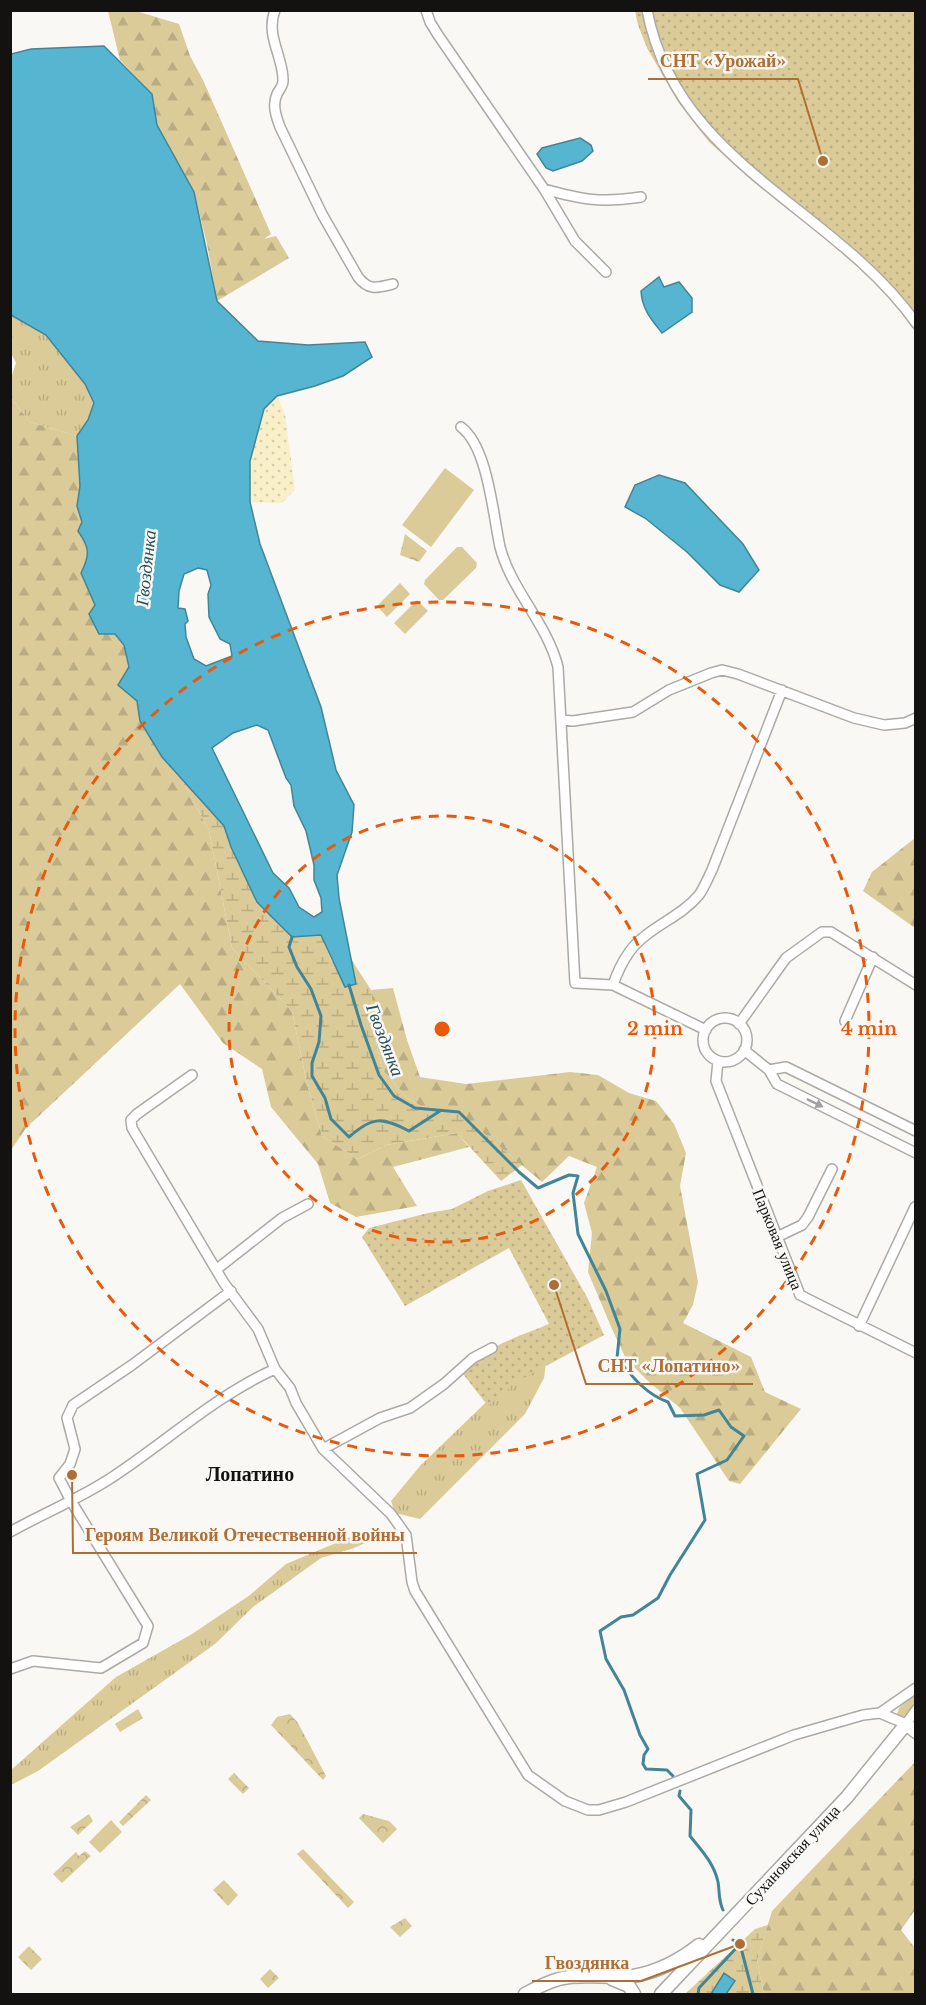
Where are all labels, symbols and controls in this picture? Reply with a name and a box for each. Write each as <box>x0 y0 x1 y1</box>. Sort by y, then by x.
callout: СНТ «Урожай» <box>648 43 798 79</box>
text: СНТ «Урожай» <box>660 50 786 72</box>
water label: Гвоздянка <box>131 529 161 608</box>
water label: Гвоздянка <box>361 1000 409 1079</box>
text: 2 min <box>627 1018 683 1040</box>
text: 4 min <box>841 1018 897 1040</box>
centre of rings <box>432 1019 452 1039</box>
one-way arrow <box>807 1098 824 1108</box>
street label: Парковая улица <box>749 1185 807 1293</box>
callout: СНТ «Лопатино» <box>586 1348 753 1384</box>
text: СНТ «Лопатино» <box>597 1355 741 1377</box>
district label: Лопатино <box>206 1462 294 1486</box>
callout: Героям Великой Отечественной войны <box>73 1517 417 1553</box>
text: Героям Великой Отечественной войны <box>85 1524 405 1546</box>
street label: Сухановская улица <box>740 1800 844 1910</box>
callout: Гвоздянка <box>532 1945 641 1981</box>
text: Гвоздянка <box>545 1952 629 1974</box>

